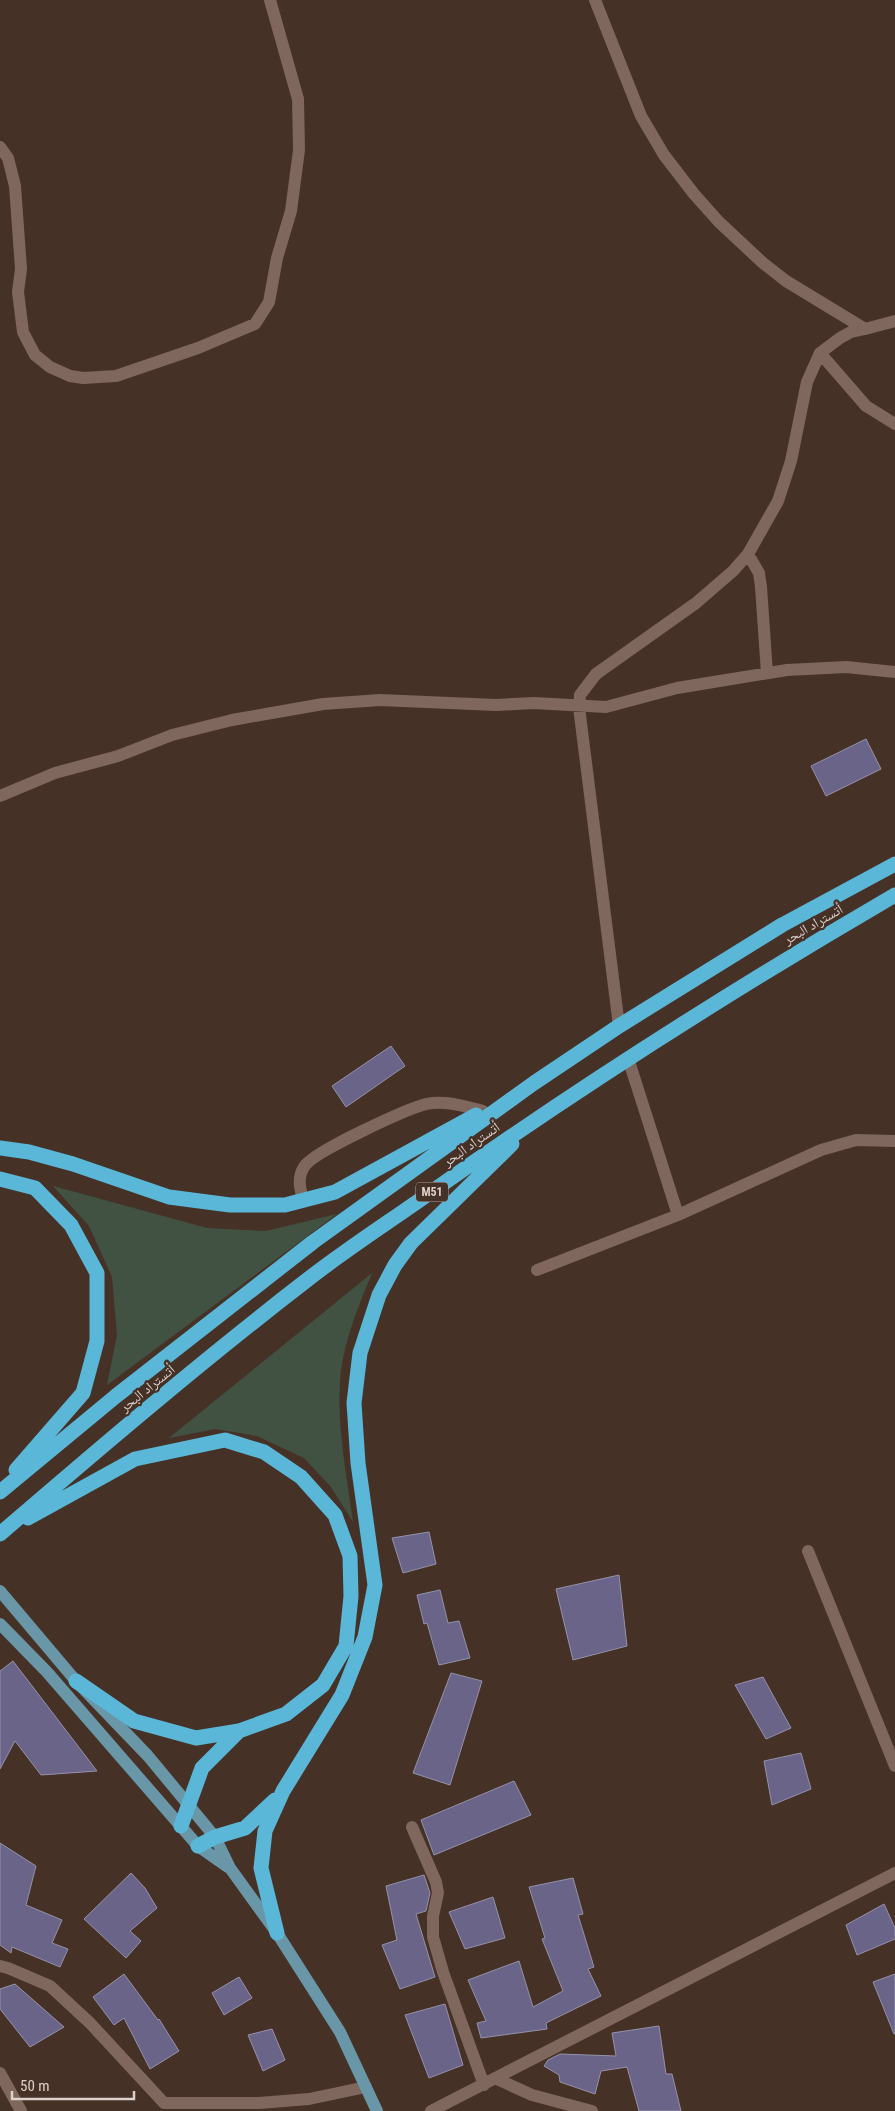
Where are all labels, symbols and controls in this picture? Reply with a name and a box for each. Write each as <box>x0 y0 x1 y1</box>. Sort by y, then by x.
street label: أتستراد البحر <box>780 901 846 949</box>
street label: أتستراد البحر <box>439 1119 503 1171</box>
road number: M51 <box>416 1182 448 1202</box>
street label: أتستراد البحر <box>116 1361 178 1416</box>
scale bar <box>12 2068 135 2100</box>
text: 50 m <box>20 2077 50 2095</box>

